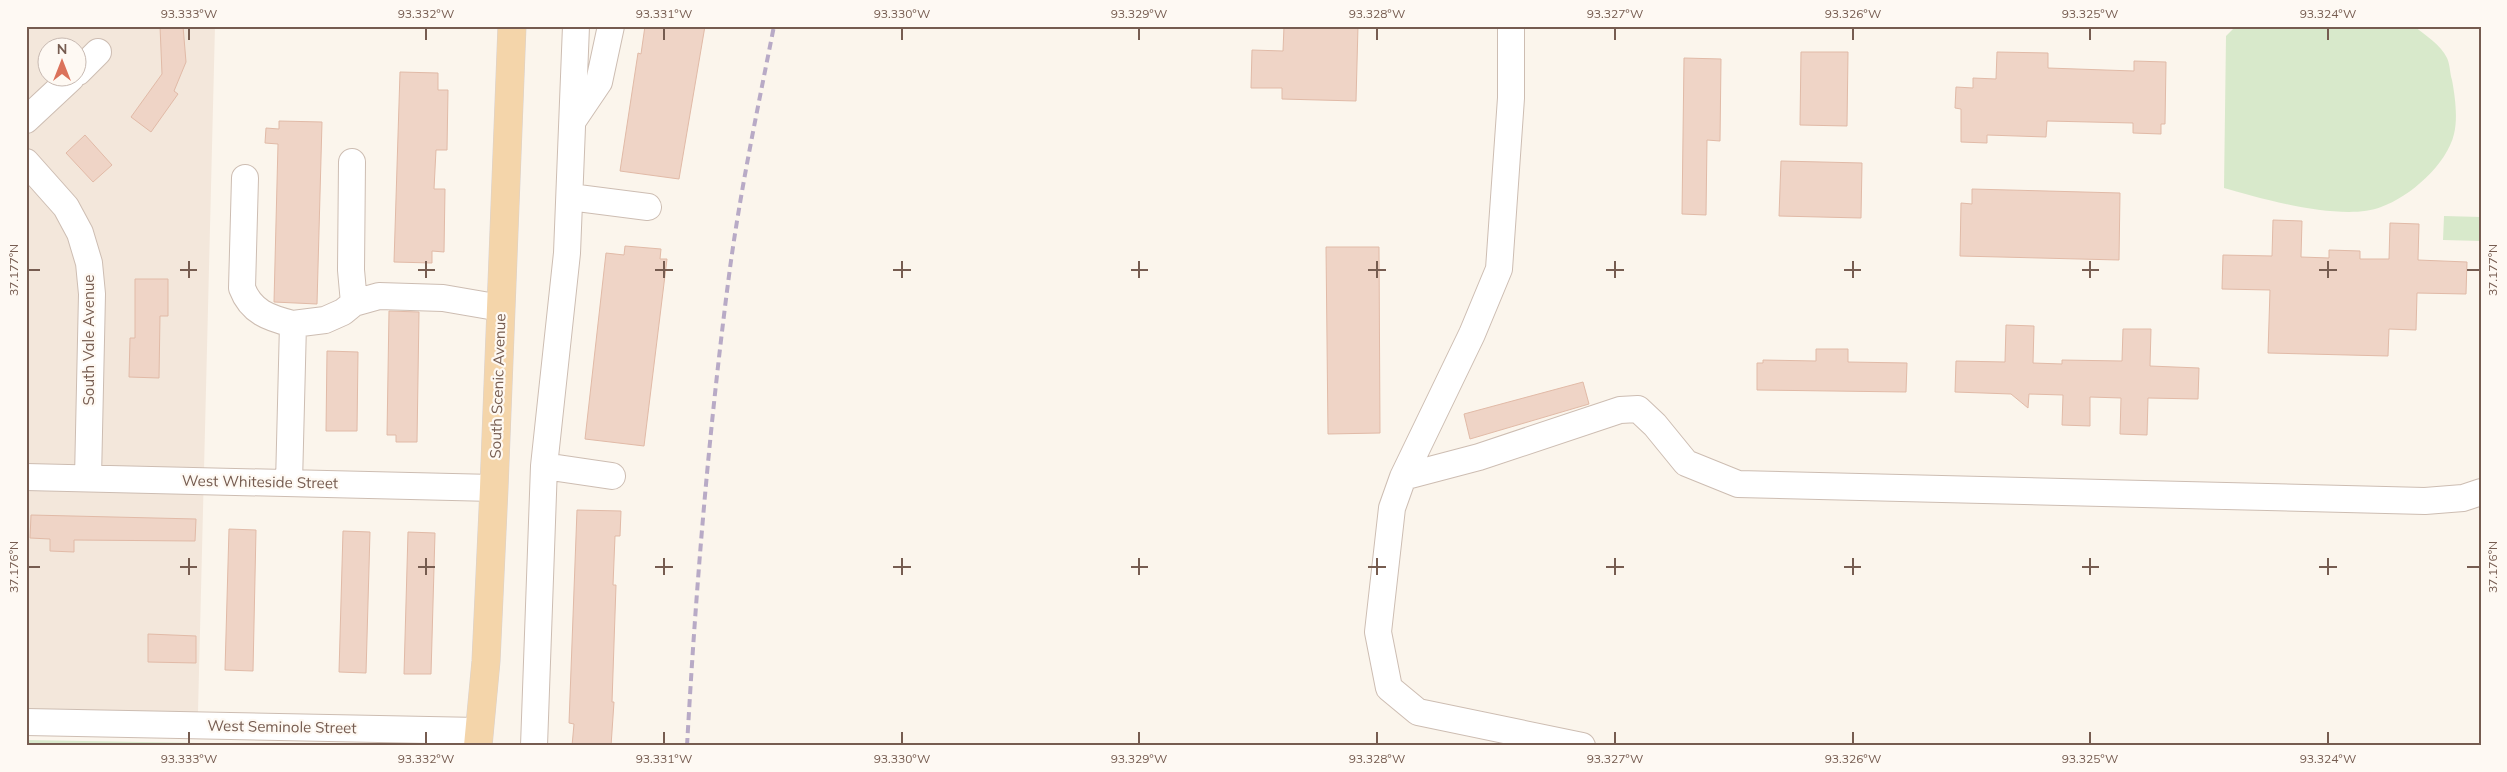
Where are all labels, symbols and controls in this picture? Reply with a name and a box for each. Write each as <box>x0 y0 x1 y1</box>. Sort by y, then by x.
text: 93.333°W <box>161 6 217 21</box>
text: 93.332°W <box>398 6 454 21</box>
text: 93.331°W <box>636 6 692 21</box>
text: 93.330°W <box>874 6 930 21</box>
text: 93.329°W <box>1111 6 1167 21</box>
text: 93.328°W <box>1349 6 1405 21</box>
text: 93.327°W <box>1587 6 1643 21</box>
text: 93.326°W <box>1825 6 1881 21</box>
text: 93.325°W <box>2062 6 2118 21</box>
text: 93.324°W <box>2300 6 2356 21</box>
north arrow <box>38 38 88 88</box>
text: N <box>57 40 67 58</box>
text: 37.177°N <box>6 244 21 296</box>
text: 37.177°N <box>2485 244 2500 296</box>
street label: South Vale Avenue <box>79 274 98 406</box>
street label: South Scenic Avenue <box>485 313 510 459</box>
street label: West Whiteside Street <box>182 471 338 492</box>
text: 37.176°N <box>6 541 21 593</box>
text: 37.176°N <box>2485 541 2500 593</box>
street label: West Seminole Street <box>207 716 357 737</box>
text: 93.333°W <box>161 751 217 766</box>
text: 93.332°W <box>398 751 454 766</box>
text: 93.331°W <box>636 751 692 766</box>
text: 93.330°W <box>874 751 930 766</box>
text: 93.329°W <box>1111 751 1167 766</box>
text: 93.328°W <box>1349 751 1405 766</box>
text: 93.327°W <box>1587 751 1643 766</box>
text: 93.326°W <box>1825 751 1881 766</box>
text: 93.325°W <box>2062 751 2118 766</box>
text: 93.324°W <box>2300 751 2356 766</box>

